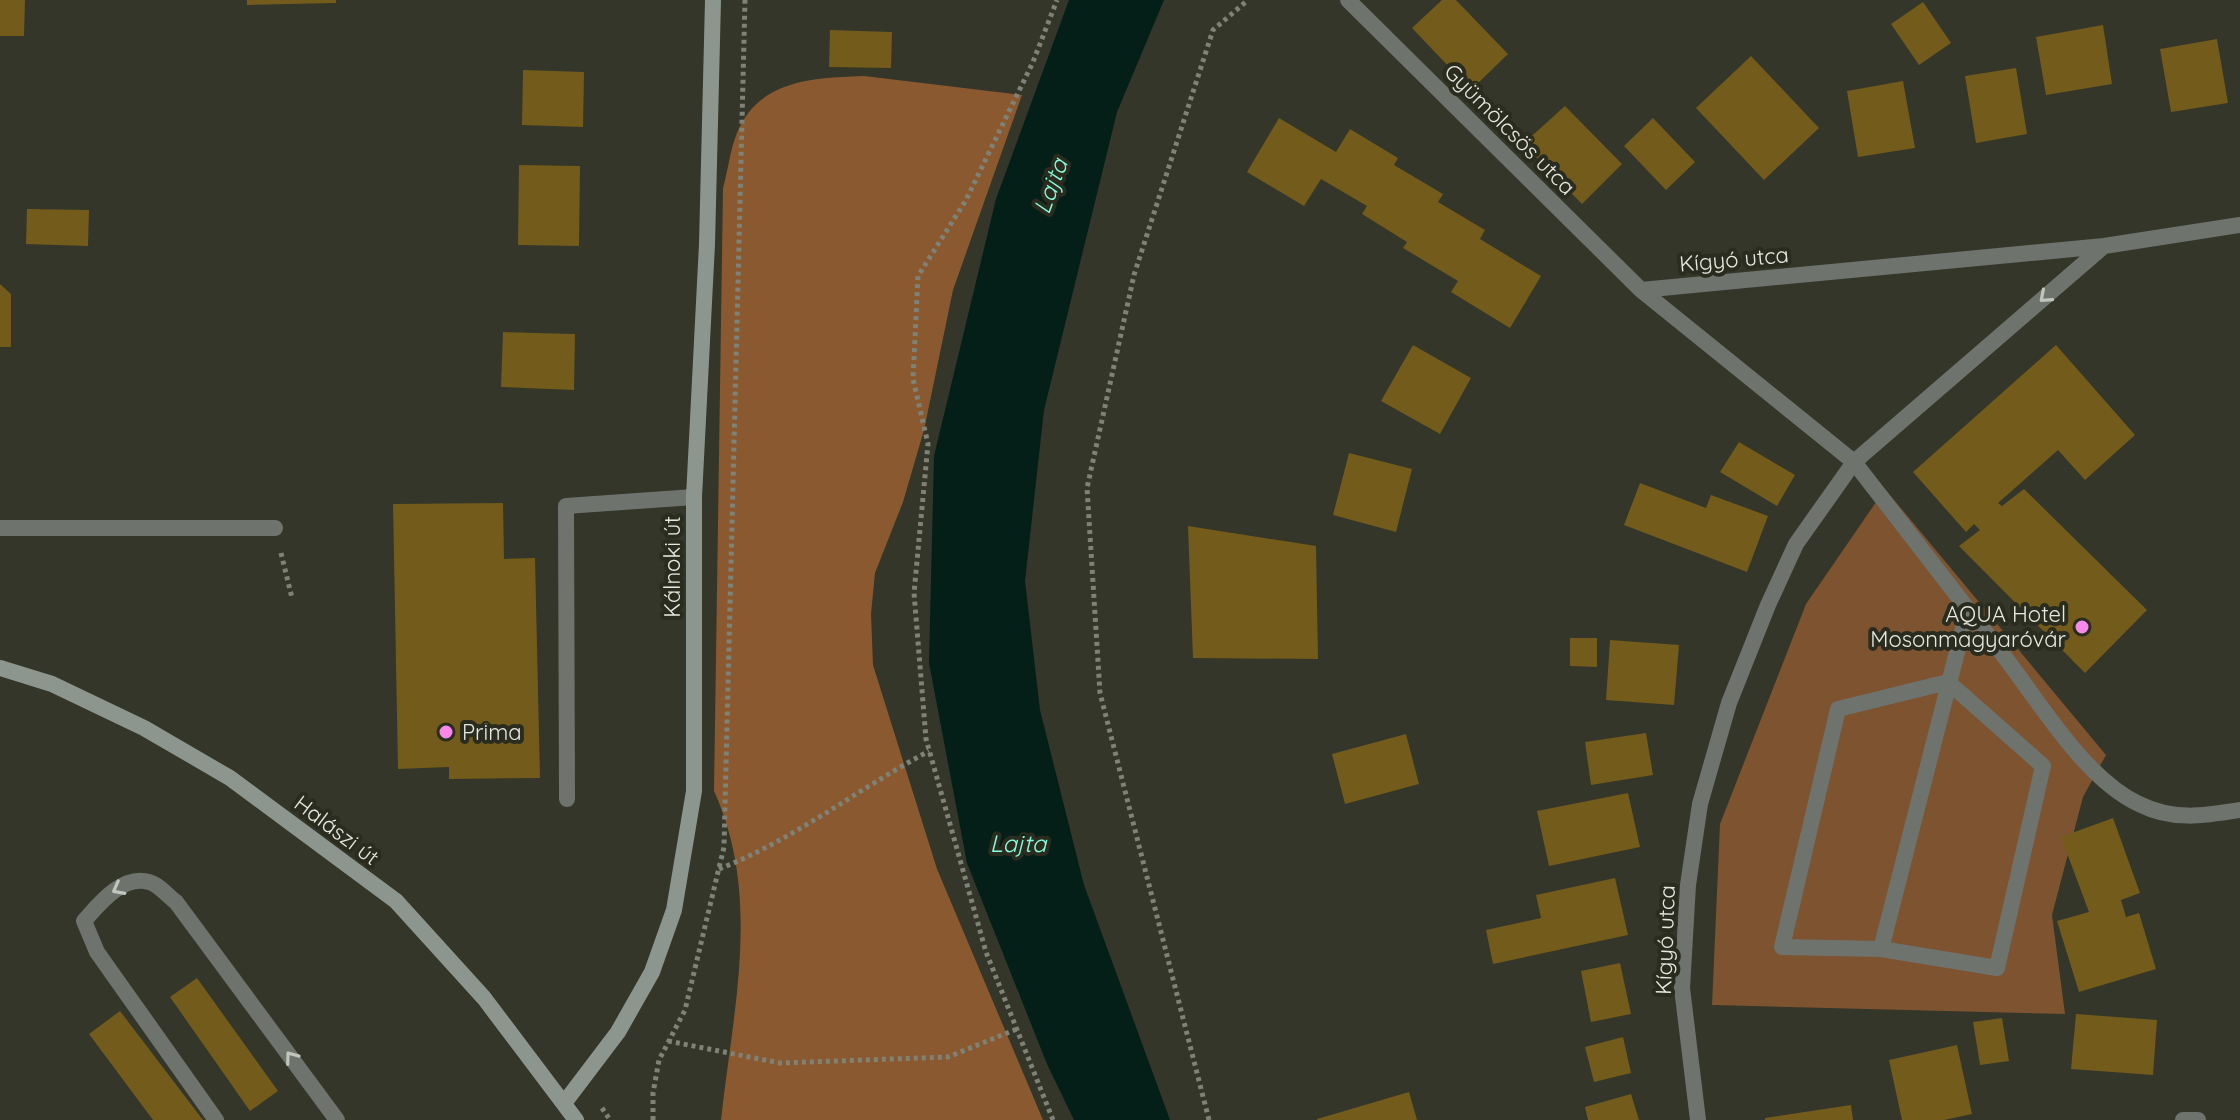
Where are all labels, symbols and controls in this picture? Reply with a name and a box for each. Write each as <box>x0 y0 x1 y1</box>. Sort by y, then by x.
street label: Gyümölcsös utca <box>1438 57 1582 201</box>
water label: Lajta <box>1026 153 1074 218</box>
street label: Kígyó utca <box>1678 240 1790 278</box>
one-way arrow <box>2040 287 2054 302</box>
street label: Kálnoki út <box>658 516 686 618</box>
place label: AQUA Hotel Mosonmagyaróvár <box>1870 600 2067 653</box>
marker: AQUA Hotel Mosonmagyaróvár <box>2073 618 2091 636</box>
place label: Prima <box>462 718 522 746</box>
marker: Prima <box>437 723 455 741</box>
street label: Halászi út <box>289 789 385 871</box>
water label: Lajta <box>990 828 1048 858</box>
one-way arrow <box>112 880 127 895</box>
street label: Kígyó utca <box>1649 885 1681 995</box>
one-way arrow <box>286 1052 301 1066</box>

